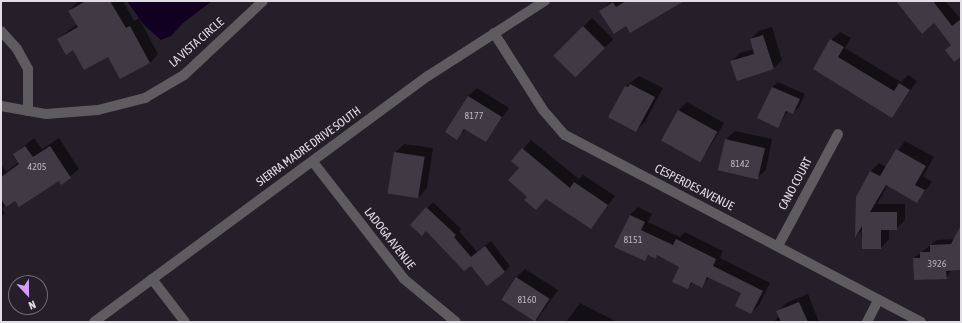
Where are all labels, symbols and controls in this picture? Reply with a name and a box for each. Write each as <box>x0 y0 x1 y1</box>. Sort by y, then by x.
street label: LA VISTA CIRCLE <box>167 15 227 71</box>
street label: SIERRA MADRE DRIVE SOUTH <box>254 104 364 190</box>
house number: 8177 <box>465 110 483 122</box>
street label: CANO COURT <box>776 155 816 213</box>
house number: 8142 <box>731 158 749 170</box>
house number: 4205 <box>28 161 46 173</box>
street label: CESPERDES AVENUE <box>652 162 736 214</box>
street label: LADOGA AVENUE <box>361 205 417 273</box>
house number: 8151 <box>624 234 642 246</box>
house number: 3926 <box>928 258 946 270</box>
north arrow <box>8 275 48 315</box>
house number: 8160 <box>518 294 536 306</box>
text: N <box>27 298 37 312</box>

